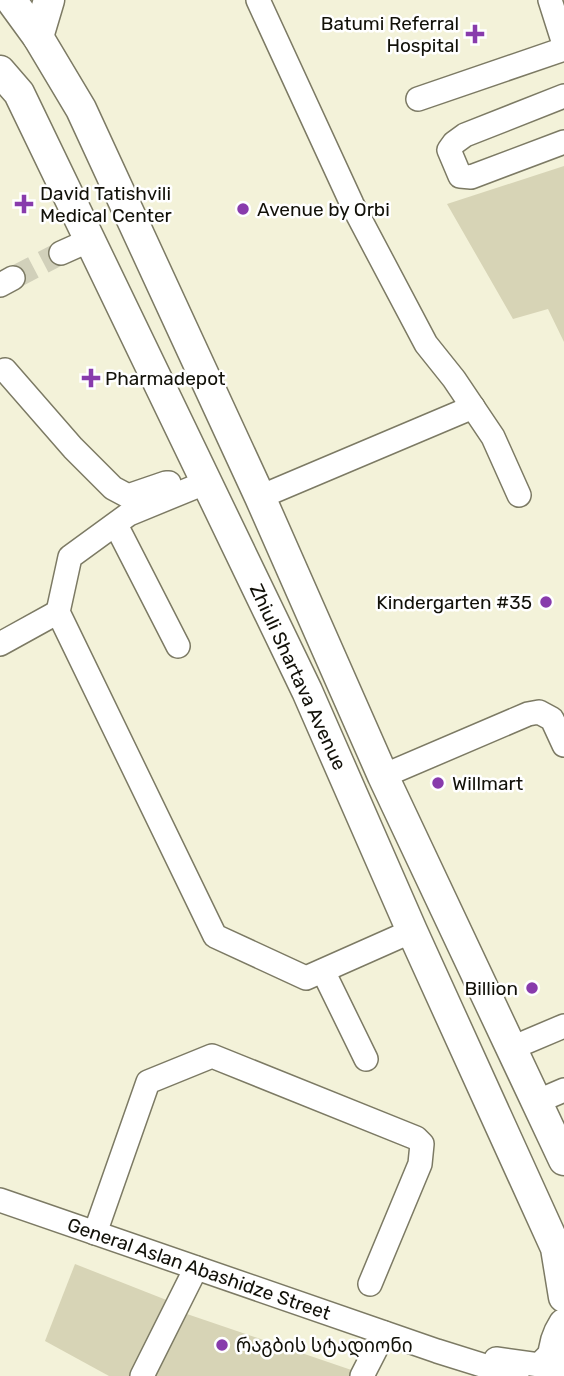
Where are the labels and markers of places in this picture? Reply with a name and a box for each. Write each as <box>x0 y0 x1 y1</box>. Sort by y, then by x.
place label: Batumi Referral Hospital <box>321 12 459 57</box>
marker: Batumi Referral Hospital <box>465 24 485 44</box>
place label: David Tatishvili Medical Center <box>40 182 173 227</box>
marker: David Tatishvili Medical Center <box>14 194 34 214</box>
place label: Avenue by Orbi <box>257 198 390 221</box>
marker: Avenue by Orbi <box>235 201 251 217</box>
place label: Pharmadepot <box>105 367 226 390</box>
marker: Pharmadepot <box>83 370 99 386</box>
place label: Kindergarten #35 <box>376 591 532 614</box>
marker: Kindergarten #35 <box>538 594 554 610</box>
place label: Willmart <box>452 772 524 795</box>
marker: Willmart <box>430 775 446 791</box>
place label: Billion <box>464 977 518 1000</box>
marker: Billion <box>524 980 540 996</box>
place label: რაგბის სტადიონი <box>236 1334 413 1358</box>
marker: რაგბის სტადიონი <box>214 1337 230 1353</box>

